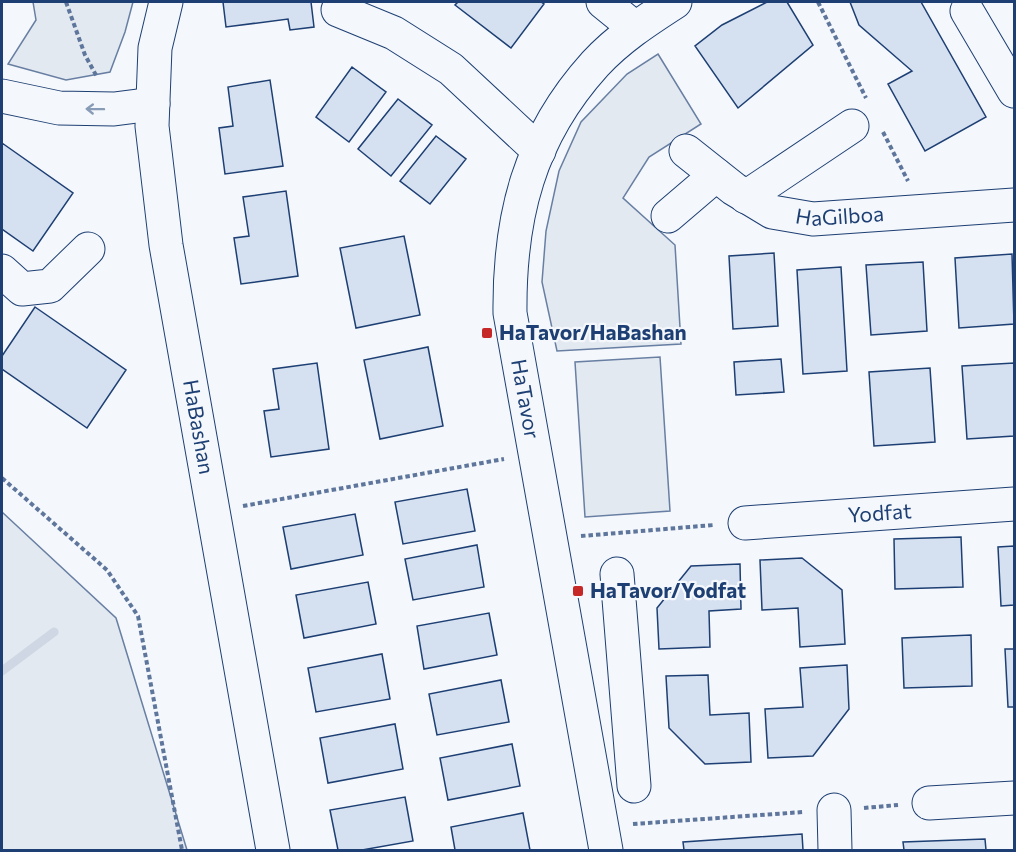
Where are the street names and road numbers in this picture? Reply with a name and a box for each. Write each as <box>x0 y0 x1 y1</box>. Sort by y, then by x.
street label: HaGilboa <box>794 200 885 230</box>
street label: HaTavor <box>507 357 546 441</box>
street label: HaBashan <box>179 377 220 476</box>
street label: Yodfat <box>847 497 912 527</box>

